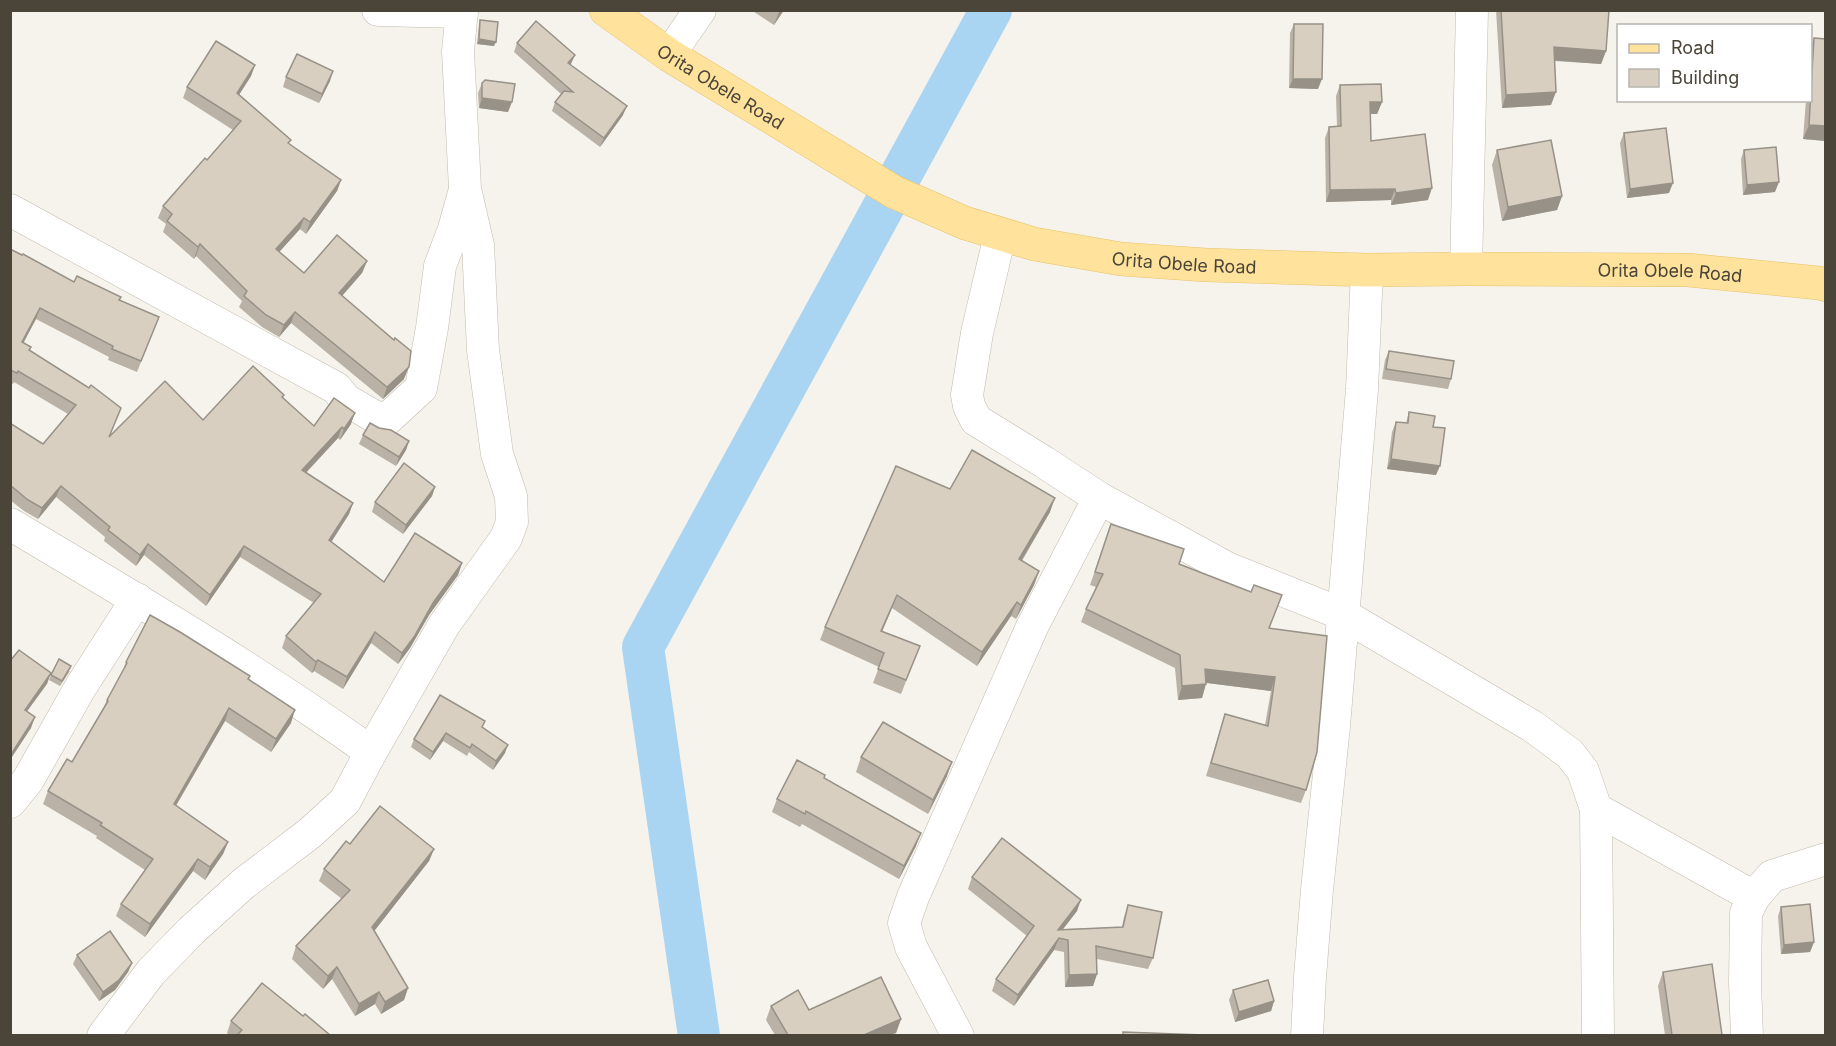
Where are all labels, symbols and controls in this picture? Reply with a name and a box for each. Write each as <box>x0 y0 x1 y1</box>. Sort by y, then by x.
legend <box>1617 24 1812 102</box>
text: Road <box>1671 37 1714 58</box>
street label: Orita Obele Road <box>653 40 788 133</box>
text: Building <box>1671 67 1739 88</box>
street label: Orita Obele Road <box>1110 247 1257 277</box>
street label: Orita Obele Road <box>1597 259 1743 286</box>

